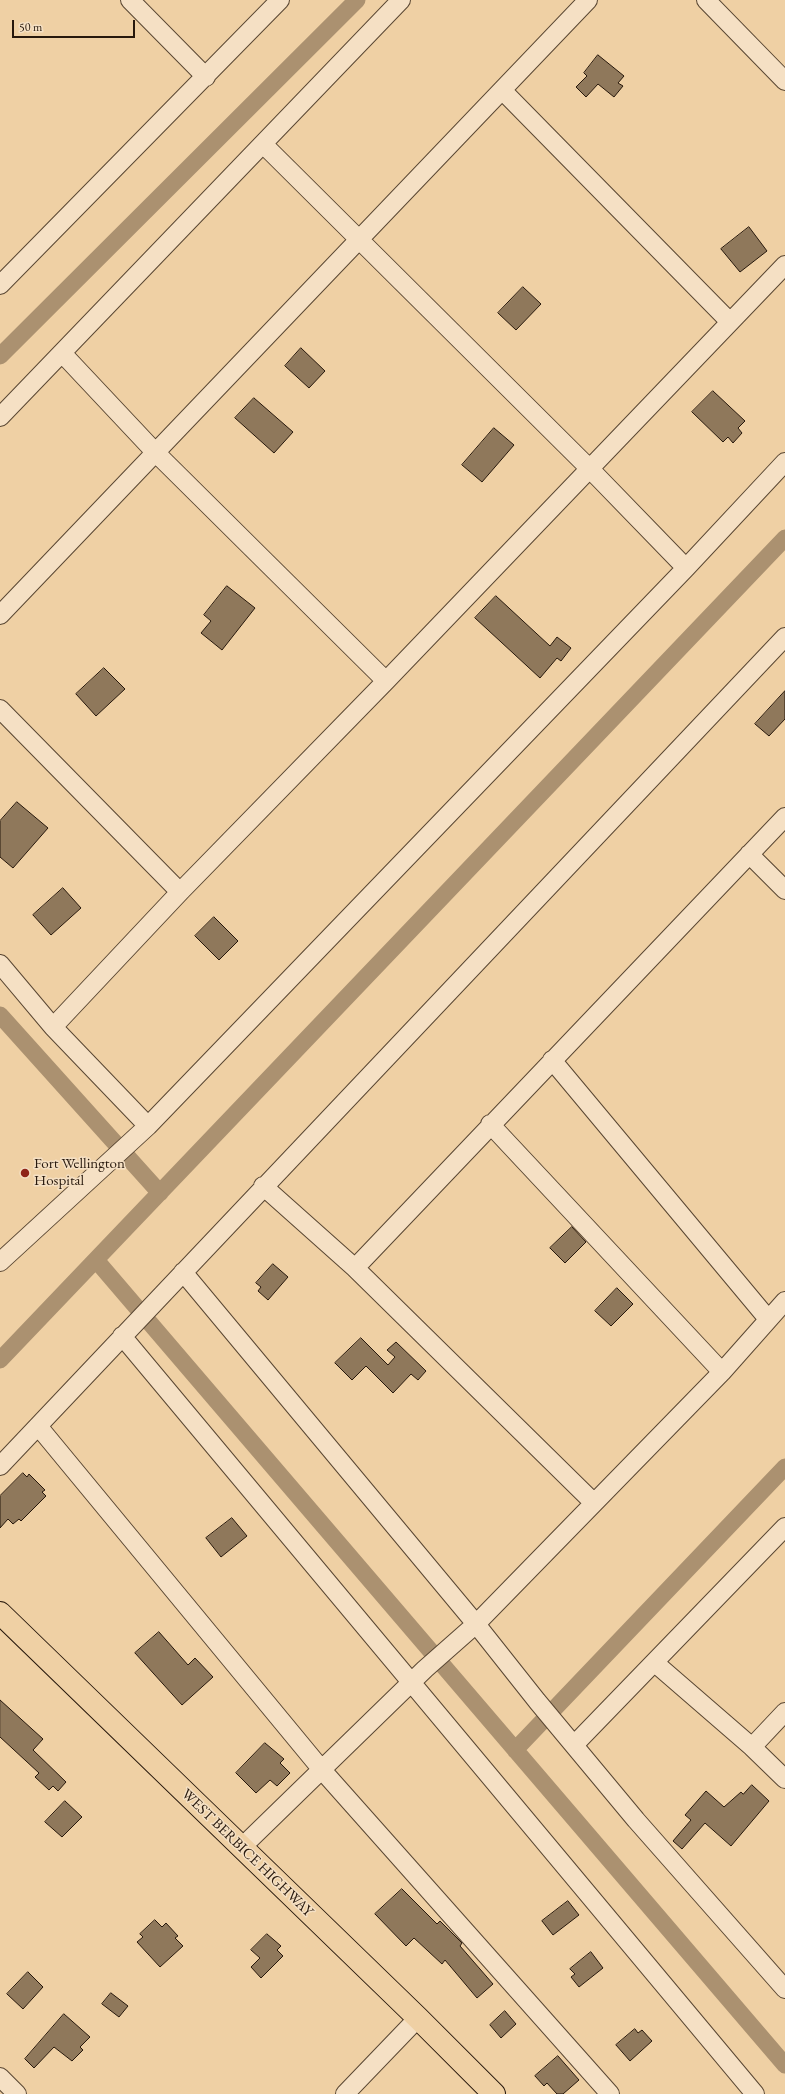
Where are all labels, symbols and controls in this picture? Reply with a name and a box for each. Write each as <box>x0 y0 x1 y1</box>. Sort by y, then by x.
scale bar <box>14 12 137 38</box>
text: 50 m <box>19 19 42 35</box>
place label: Fort Wellington Hospital <box>34 1155 125 1190</box>
marker: Fort Wellington Hospital <box>19 1167 31 1179</box>
street label: WEST BERBICE HIGHWAY <box>177 1785 317 1921</box>

